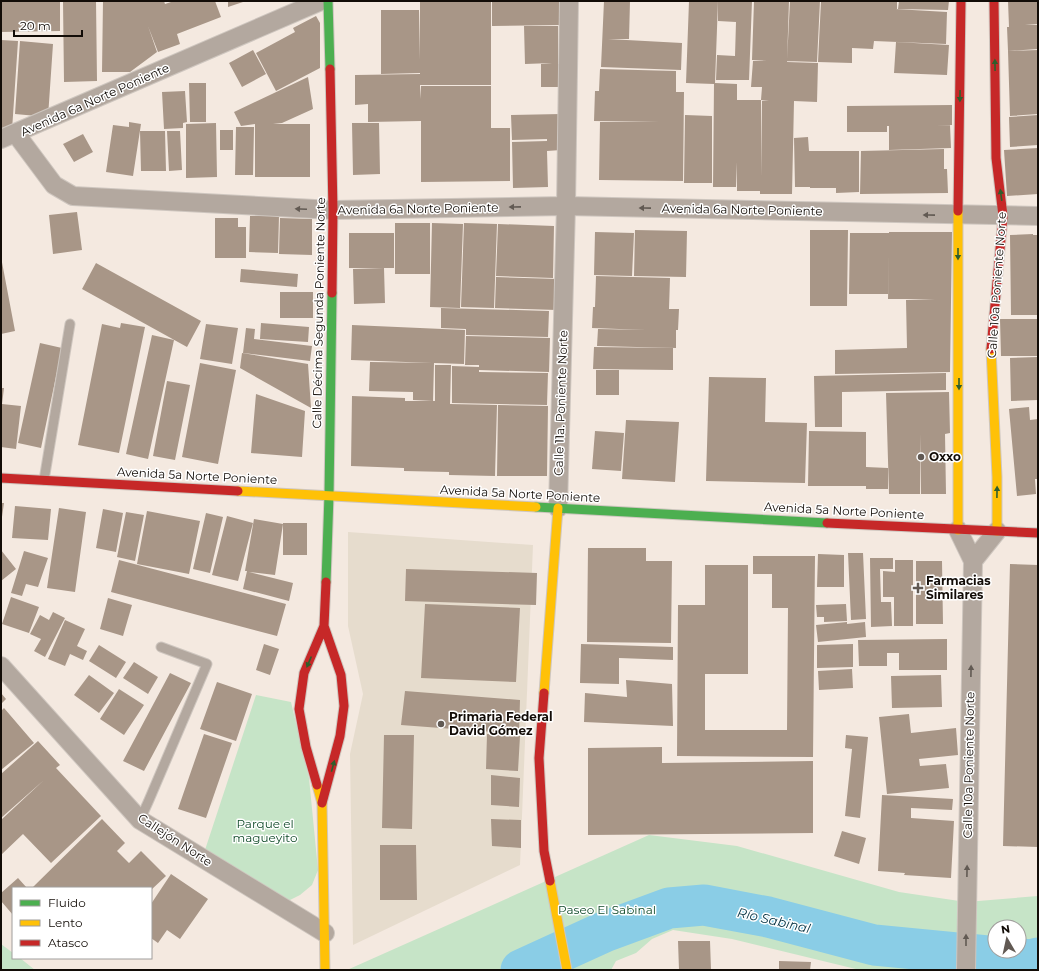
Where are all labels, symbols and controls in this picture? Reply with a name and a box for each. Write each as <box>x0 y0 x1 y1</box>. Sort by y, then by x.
scale bar <box>14 12 82 38</box>
text: 20 m <box>20 18 51 33</box>
one-way arrow <box>992 58 998 71</box>
street label: Avenida 6a Norte Poniente <box>18 60 171 139</box>
one-way arrow <box>956 90 963 102</box>
one-way arrow <box>998 189 1004 201</box>
street label: Calle Décima Segunda Poniente Norte <box>309 197 328 429</box>
street label: Avenida 6a Norte Poniente <box>337 200 499 217</box>
street label: Avenida 6a Norte Poniente <box>661 201 823 218</box>
one-way arrow <box>508 204 521 210</box>
one-way arrow <box>295 205 307 212</box>
one-way arrow <box>638 205 651 211</box>
street label: Calle 10a Poniente Norte <box>984 211 1009 359</box>
one-way arrow <box>922 212 935 218</box>
one-way arrow <box>955 248 961 261</box>
street label: Calle 11a. Poniente Norte <box>550 330 571 476</box>
one-way arrow <box>956 378 962 391</box>
place label: Oxxo <box>929 449 961 464</box>
marker: Oxxo <box>916 452 926 462</box>
street label: Avenida 5a Norte Poniente <box>117 464 278 487</box>
street label: Avenida 5a Norte Poniente <box>440 482 601 505</box>
one-way arrow <box>994 485 1000 498</box>
street label: Avenida 5a Norte Poniente <box>764 499 925 522</box>
place label: Farmacias Similares <box>926 573 991 602</box>
marker: Farmacias Similares <box>913 583 923 593</box>
one-way arrow <box>306 656 312 667</box>
one-way arrow <box>967 665 974 677</box>
street label: Calle 10a Poniente Norte <box>960 692 977 838</box>
place label: Primaria Federal David Gómez <box>449 709 553 738</box>
marker: Primaria Federal David Gómez <box>436 719 446 729</box>
one-way arrow <box>330 759 336 772</box>
street label: Callejón Norte <box>135 810 215 869</box>
park label: Parque el magueyito <box>232 816 298 845</box>
one-way arrow <box>964 864 970 877</box>
legend <box>12 887 152 959</box>
text: Fluido <box>48 895 86 910</box>
park label: Paseo El Sabinal <box>558 902 656 917</box>
water label: Río Sabinal <box>736 904 813 936</box>
text: Lento <box>48 915 83 930</box>
north arrow <box>987 919 1027 959</box>
text: N <box>1000 922 1011 937</box>
one-way arrow <box>963 933 969 946</box>
text: Atasco <box>48 935 88 950</box>

